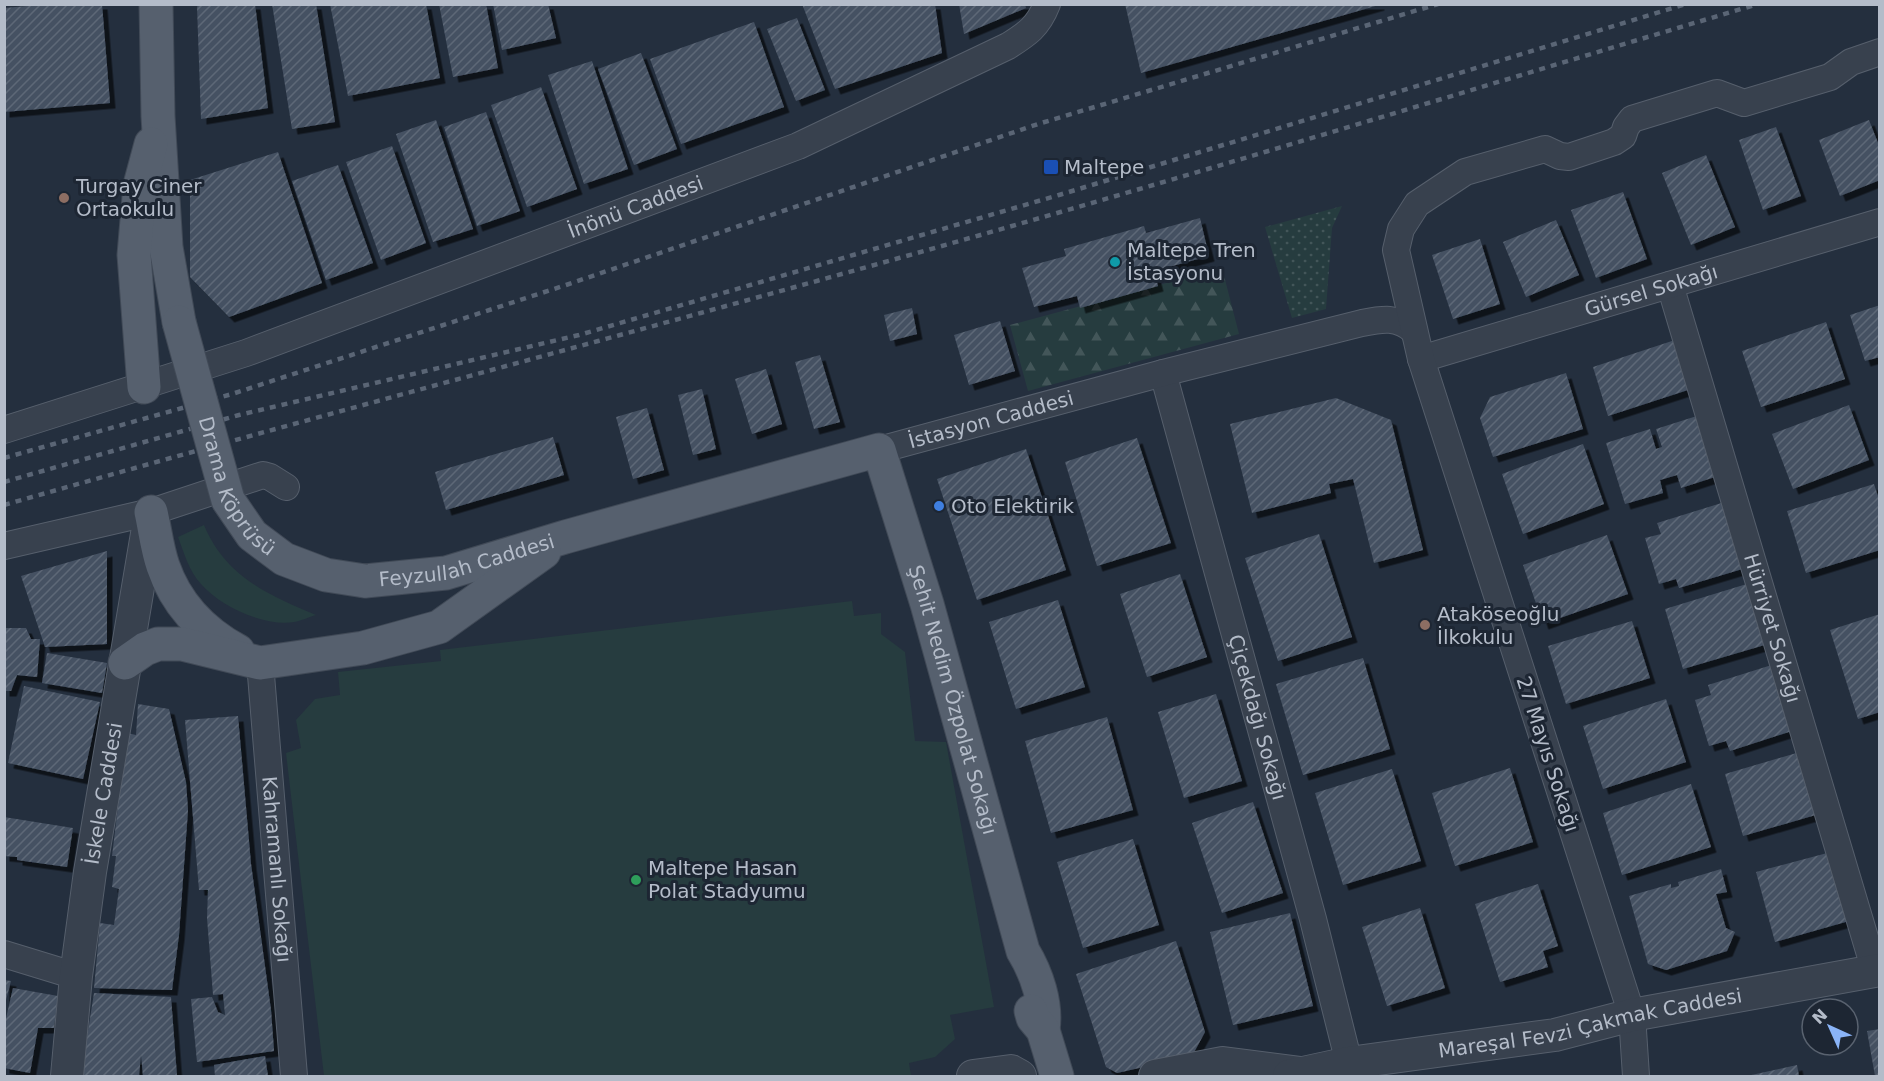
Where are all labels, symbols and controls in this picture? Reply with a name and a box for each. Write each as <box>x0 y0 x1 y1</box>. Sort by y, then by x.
place label: Maltepe <box>1064 155 1144 179</box>
marker: Maltepe <box>1042 158 1060 176</box>
street label: İnönü Caddesi <box>565 171 706 243</box>
place label: Turgay Ciner Ortaokulu <box>75 174 202 221</box>
marker: Turgay Ciner Ortaokulu <box>57 191 71 205</box>
place label: Maltepe Tren İstasyonu <box>1127 238 1256 285</box>
marker: Maltepe Tren İstasyonu <box>1108 255 1122 269</box>
street label: Gürsel Sokağı <box>1582 259 1720 322</box>
street label: İstasyon Caddesi <box>906 386 1076 453</box>
street label: Drama Köprüsü <box>194 414 280 561</box>
place label: Oto Elektirik <box>951 494 1074 518</box>
marker: Oto Elektirik <box>932 499 946 513</box>
street label: Feyzullah Caddesi <box>378 529 557 592</box>
street label: Hürriyet Sokağı <box>1739 551 1806 705</box>
street label: Şehit Nedim Özpolat Sokağı <box>904 562 1002 837</box>
place label: Ataköseoğlu İlkokulu <box>1437 602 1559 649</box>
marker: Ataköseoğlu İlkokulu <box>1418 618 1432 632</box>
street label: Çiçekdağı Sokağı <box>1223 632 1292 803</box>
street label: 27 Mayıs Sokağı <box>1512 673 1584 835</box>
street label: İskele Caddesi <box>79 721 127 866</box>
street label: Kahramanlı Sokağı <box>257 775 297 963</box>
place label: Maltepe Hasan Polat Stadyumu <box>648 856 806 903</box>
marker: Maltepe Hasan Polat Stadyumu <box>629 873 643 887</box>
street label: Mareşal Fevzi Çakmak Caddesi <box>1437 983 1744 1063</box>
north arrow <box>1800 997 1860 1057</box>
text: N <box>1808 1005 1831 1028</box>

